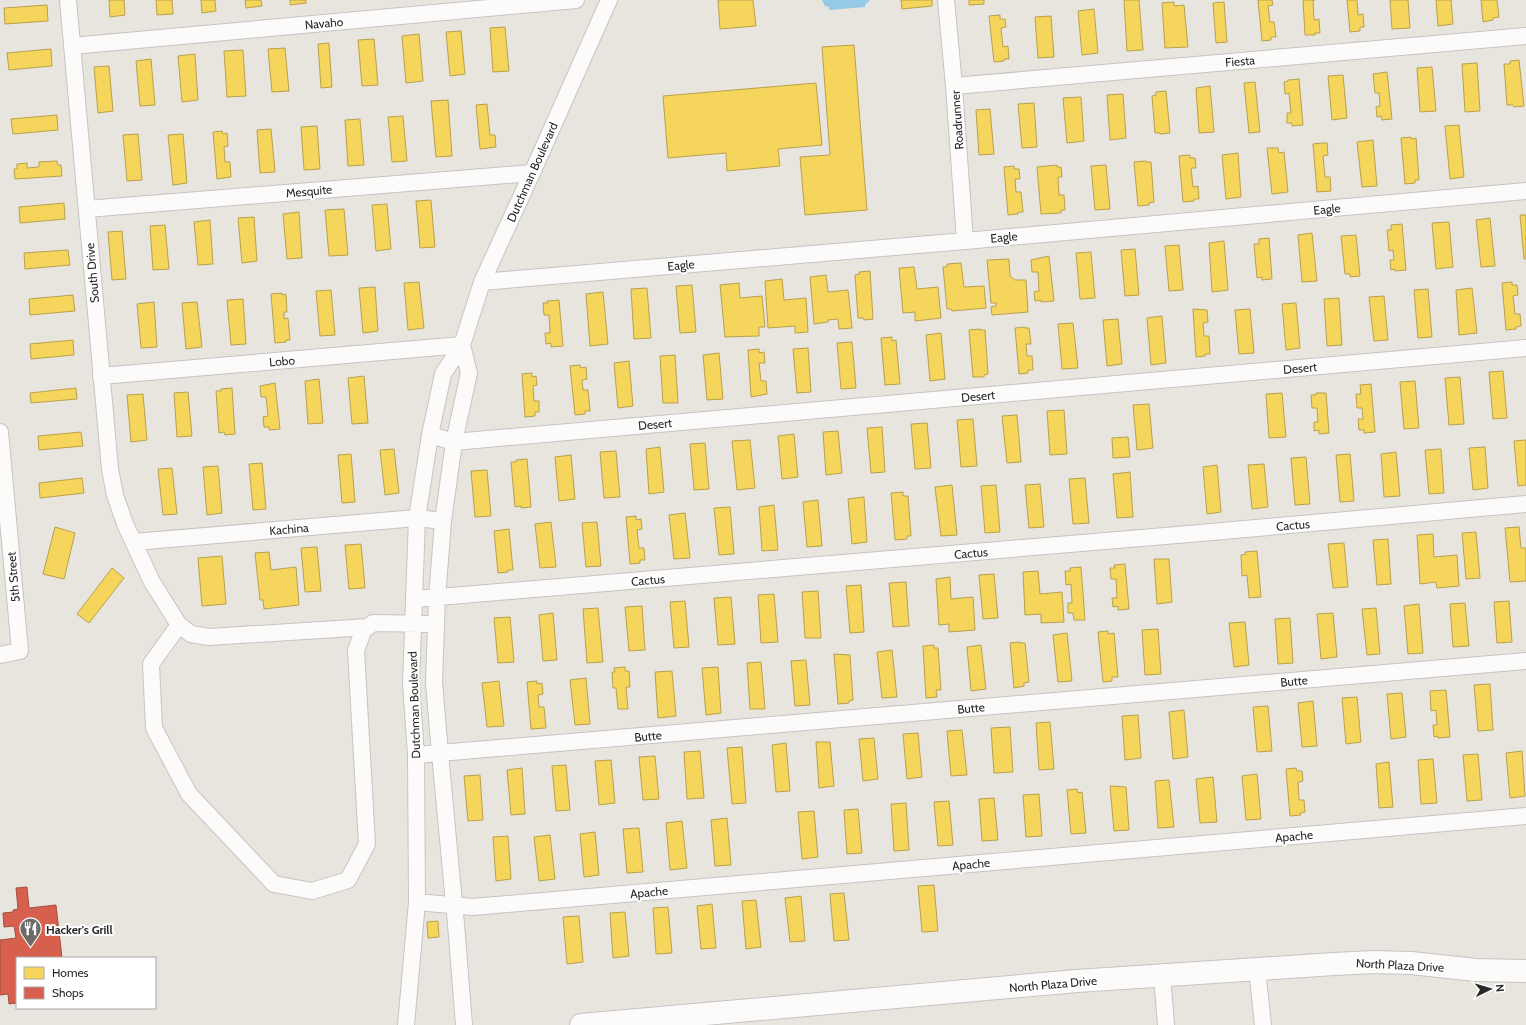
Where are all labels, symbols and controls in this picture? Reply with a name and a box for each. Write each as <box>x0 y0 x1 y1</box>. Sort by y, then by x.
street label: Navaho <box>304 14 344 32</box>
street label: Fiesta <box>1225 52 1256 70</box>
street label: Roadrunner <box>947 90 967 150</box>
street label: Dutchman Boulevard <box>503 120 561 224</box>
street label: Mesquite <box>285 182 333 200</box>
street label: Eagle <box>1313 200 1341 218</box>
street label: Eagle <box>990 228 1018 246</box>
street label: South Drive <box>82 242 102 304</box>
street label: Eagle <box>667 256 695 274</box>
street label: Lobo <box>269 352 296 370</box>
street label: Desert <box>1283 359 1317 377</box>
street label: Desert <box>961 387 995 405</box>
street label: Desert <box>638 415 672 433</box>
street label: Cactus <box>1275 516 1311 534</box>
street label: Kachina <box>269 520 310 538</box>
street label: Cactus <box>953 544 989 562</box>
street label: 5th Street <box>3 551 23 603</box>
street label: Cactus <box>630 571 666 589</box>
street label: Dutchman Boulevard <box>405 651 423 759</box>
street label: Butte <box>1280 672 1308 690</box>
street label: Butte <box>957 699 985 717</box>
street label: Butte <box>634 727 662 745</box>
street label: Apache <box>1274 827 1314 845</box>
street label: Apache <box>951 855 991 873</box>
street label: Apache <box>629 883 669 901</box>
restaurant icon: Hacker's Grill <box>17 916 43 949</box>
place label: Hacker's Grill <box>46 922 113 937</box>
street label: North Plaza Drive <box>1355 955 1445 975</box>
legend <box>16 957 156 1009</box>
text: Homes <box>52 965 89 980</box>
north arrow <box>1470 969 1510 1009</box>
street label: North Plaza Drive <box>1008 973 1098 995</box>
text: N <box>1493 984 1507 993</box>
text: Shops <box>52 985 84 1000</box>

